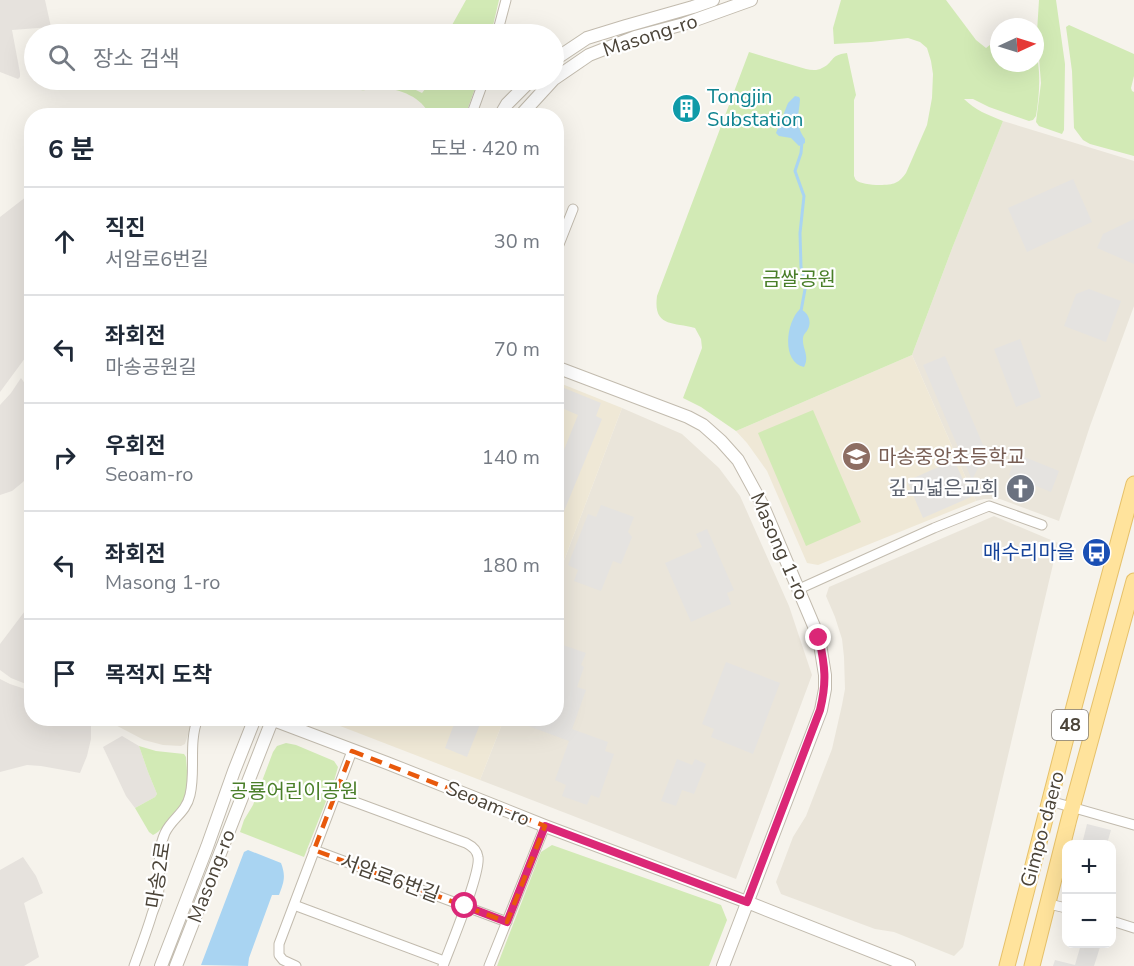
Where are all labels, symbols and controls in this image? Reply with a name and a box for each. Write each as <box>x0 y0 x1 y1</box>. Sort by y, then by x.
street label: Masong-ro <box>599 7 701 63</box>
north arrow <box>990 18 1044 72</box>
search box <box>24 24 564 90</box>
icon: search <box>45 41 78 74</box>
text: 장소 검색 <box>93 44 180 74</box>
place label: Tongjin Substation <box>707 83 803 133</box>
building icon: Tongjin Substation <box>670 92 702 124</box>
text: 6 분 <box>48 132 95 167</box>
text: 도보 · 420 m <box>430 135 540 162</box>
text: 직진 <box>105 213 145 243</box>
icon: ahead <box>48 225 81 258</box>
text: 30 m <box>494 228 540 255</box>
text: 서암로6번길 <box>105 246 209 273</box>
park label: 금쌀공원 <box>762 266 836 293</box>
text: 좌회전 <box>105 321 166 351</box>
icon: left <box>48 333 81 366</box>
text: 70 m <box>494 336 540 363</box>
text: 마송공원길 <box>105 354 197 381</box>
text: 우회전 <box>105 431 166 461</box>
icon: right <box>48 441 81 474</box>
school or university icon: 마송중앙초등학교 <box>841 441 873 473</box>
text: 140 m <box>482 444 540 471</box>
place label: 마송중앙초등학교 <box>878 444 1025 471</box>
text: Seoam-ro <box>105 461 193 488</box>
church icon: 깊고넓은교회 <box>1004 472 1036 504</box>
place label: 깊고넓은교회 <box>889 475 999 502</box>
street label: Masong 1-ro <box>744 488 815 604</box>
bus stop icon: 매수리마을 <box>1080 536 1112 568</box>
text: 좌회전 <box>105 539 166 569</box>
place label: 매수리마을 <box>983 539 1075 566</box>
icon: left <box>48 549 81 582</box>
text: 180 m <box>482 552 540 579</box>
text: Masong 1-ro <box>105 569 220 596</box>
route end <box>805 624 831 650</box>
icon: arrive <box>48 657 81 690</box>
text: 목적지 도착 <box>105 660 212 690</box>
road number: 48 <box>1052 710 1088 740</box>
street label: Gimpo-daero <box>1014 768 1071 890</box>
street label: Seoam-ro <box>442 774 534 833</box>
park label: 공룡어린이공원 <box>230 778 358 805</box>
street label: Masong-ro <box>181 826 242 927</box>
street label: 마송2로 <box>140 840 177 910</box>
map controls <box>1062 840 1116 948</box>
button: + <box>1062 840 1116 894</box>
street label: 서암로6번길 <box>336 848 443 909</box>
route start <box>451 892 477 918</box>
button: − <box>1062 894 1116 948</box>

